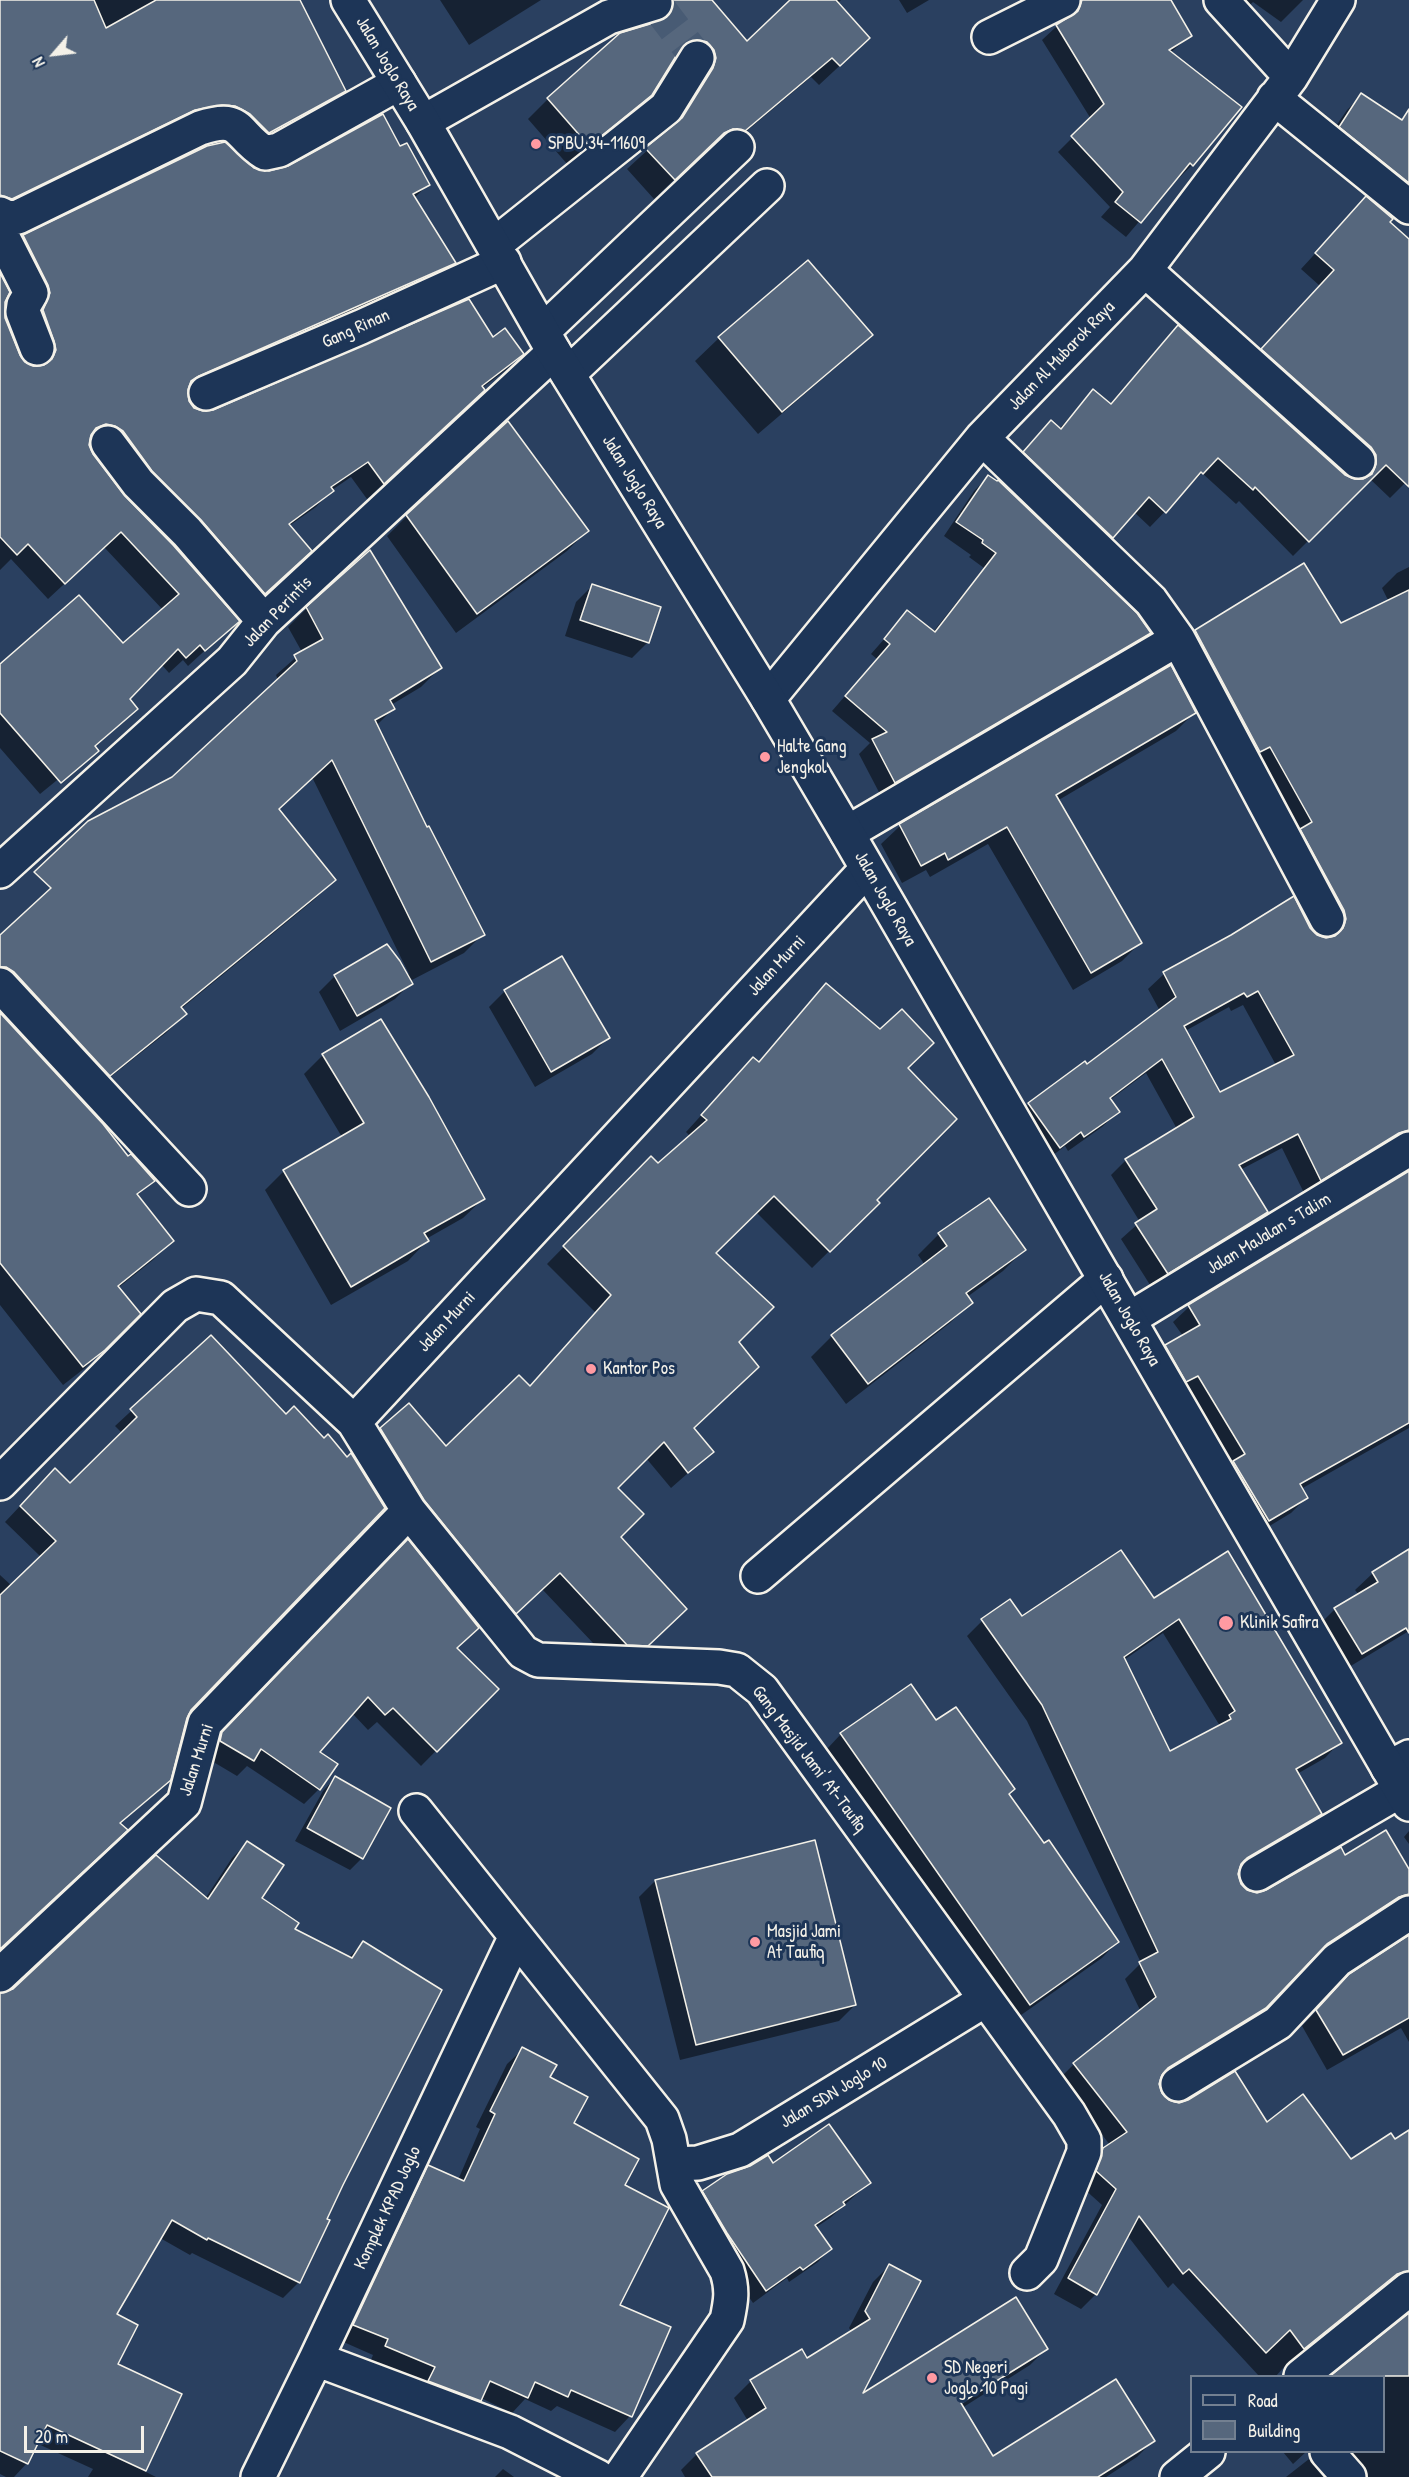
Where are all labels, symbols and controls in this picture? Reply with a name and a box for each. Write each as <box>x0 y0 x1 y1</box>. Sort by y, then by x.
street label: Jalan Joglo Raya <box>350 13 424 115</box>
north arrow <box>24 24 84 84</box>
text: N <box>26 54 50 71</box>
place label: SPBU 34-11609 <box>548 133 645 155</box>
marker: SPBU 34-11609 <box>529 137 543 151</box>
street label: Jalan Al Mubarok Raya <box>1004 297 1120 415</box>
street label: Gang Rinan <box>319 305 393 353</box>
street label: Jalan Joglo Raya <box>597 431 671 533</box>
street label: Jalan Perintis <box>239 572 317 652</box>
place label: Halte Gang Jengkol <box>777 736 847 778</box>
marker: Halte Gang Jengkol <box>758 750 772 764</box>
street label: Jalan Joglo Raya <box>849 848 921 950</box>
street label: Jalan Murni <box>744 931 810 1001</box>
street label: Jalan MaJalan s Talim <box>1203 1188 1335 1280</box>
street label: Jalan Joglo Raya <box>1093 1268 1165 1370</box>
street label: Jalan Murni <box>414 1287 480 1357</box>
place label: Kantor Pos <box>603 1358 675 1380</box>
marker: Kantor Pos <box>584 1362 598 1376</box>
place label: Klinik Safira <box>1240 1612 1319 1634</box>
marker: Klinik Safira <box>1217 1614 1235 1632</box>
street label: Gang Masjid Jami' At-Taufiq <box>747 1682 871 1836</box>
street label: Jalan Murni <box>175 1721 219 1799</box>
place label: Masjid Jami At Taufiq <box>767 1921 841 1964</box>
marker: Masjid Jami At Taufiq <box>748 1935 762 1949</box>
street label: Jalan SDN Joglo 10 <box>777 2053 891 2133</box>
street label: Komplek KPAD Joglo <box>350 2143 426 2273</box>
place label: SD Negeri Joglo 10 Pagi <box>944 2357 1029 2400</box>
marker: SD Negeri Joglo 10 Pagi <box>925 2371 939 2385</box>
legend <box>1190 2375 1385 2453</box>
text: Road <box>1248 2388 1278 2413</box>
scale bar <box>27 2414 147 2452</box>
text: Building <box>1248 2418 1300 2443</box>
text: 20 m <box>35 2424 68 2449</box>

